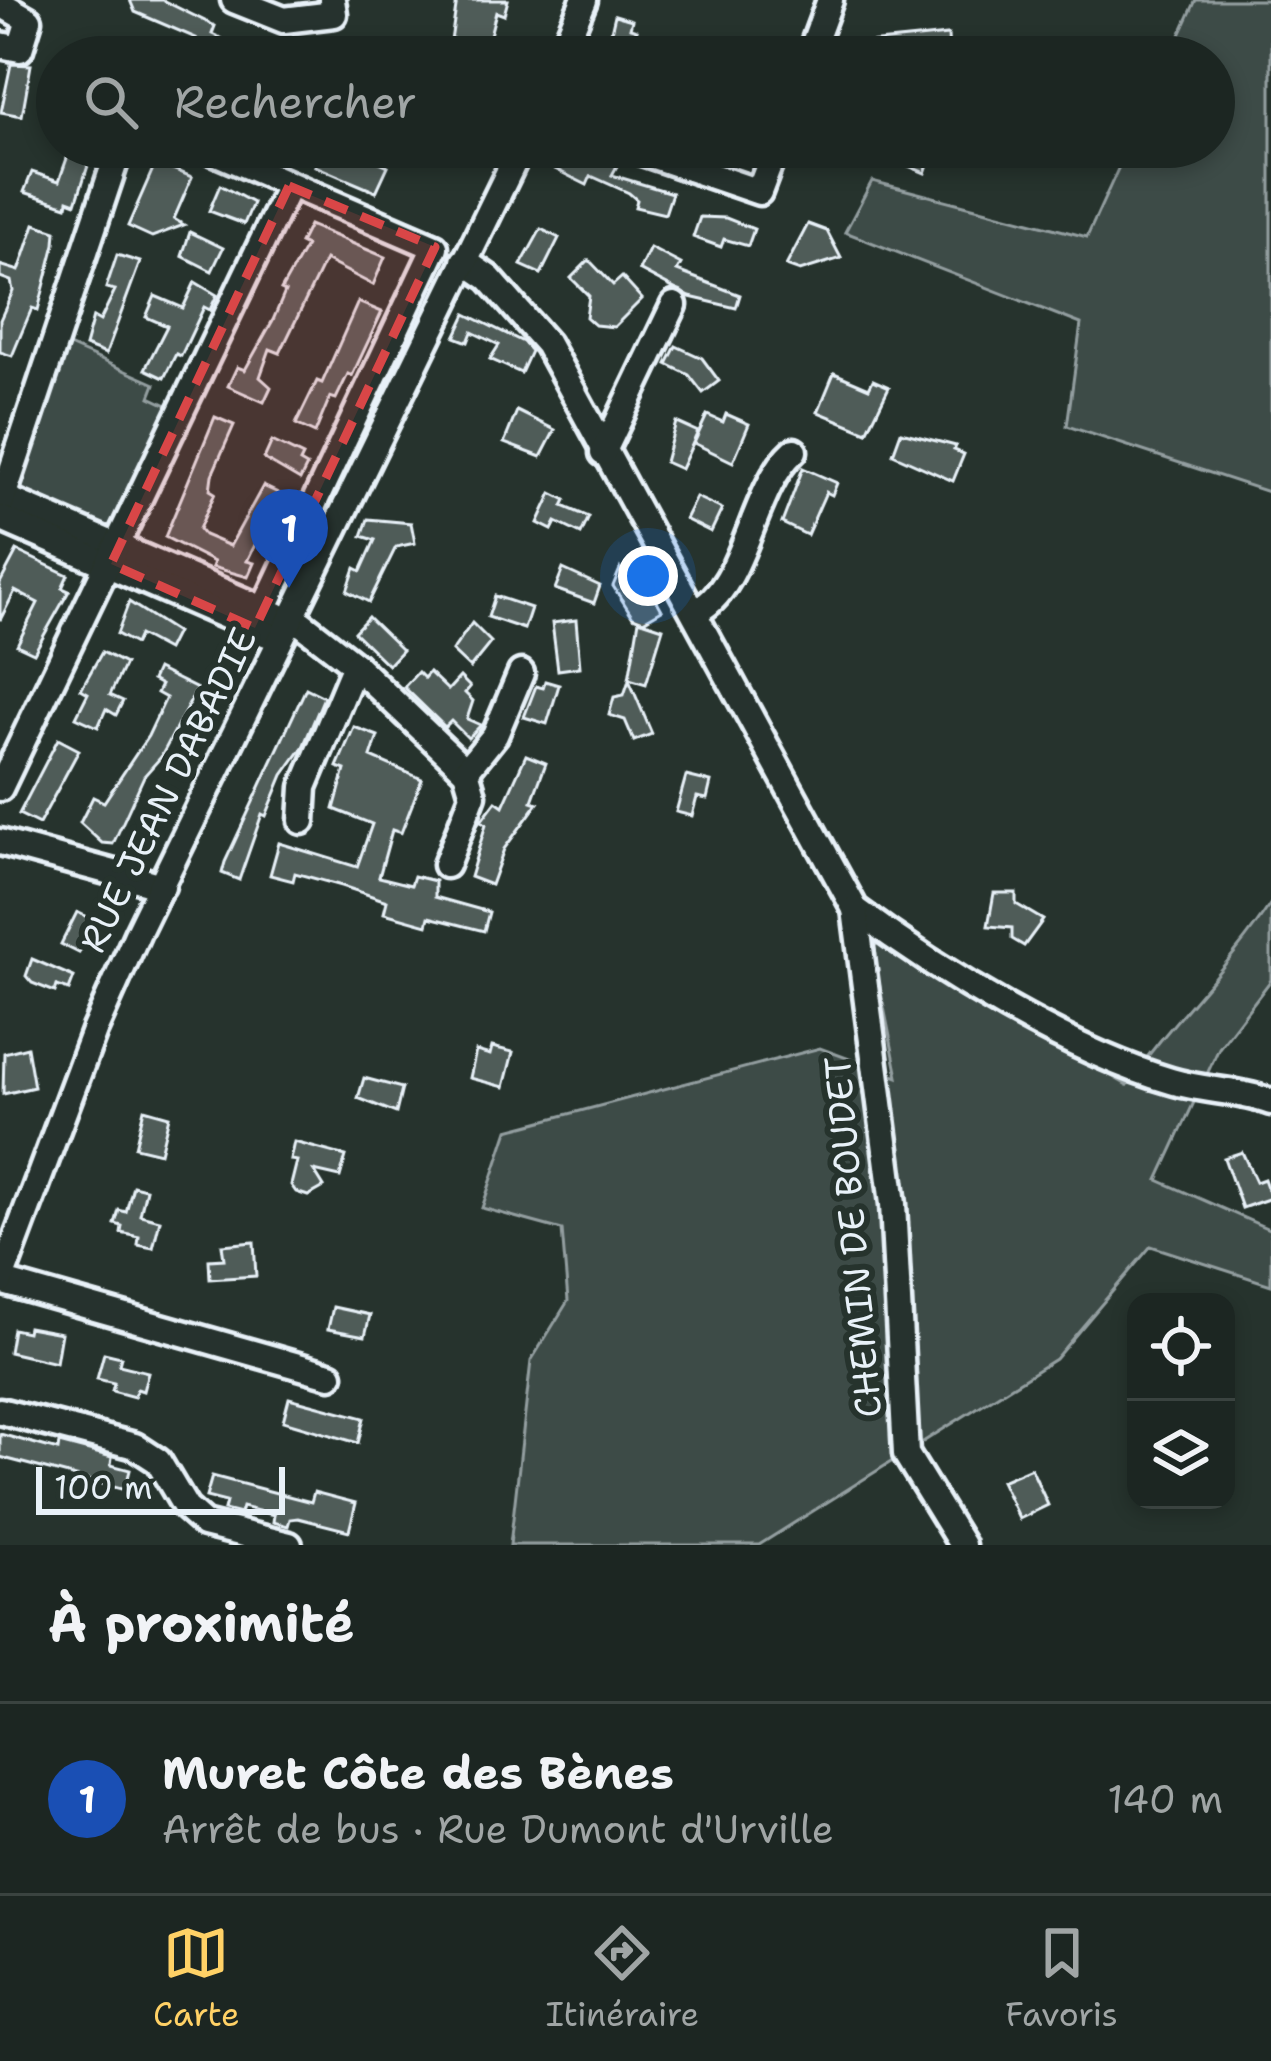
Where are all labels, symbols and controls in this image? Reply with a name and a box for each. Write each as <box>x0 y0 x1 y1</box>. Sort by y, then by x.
search box <box>36 36 1235 168</box>
icon: search <box>78 69 144 135</box>
text: Rechercher <box>174 72 417 132</box>
pin: 1 <box>250 489 328 588</box>
your location <box>618 546 678 606</box>
street label: RUE JEAN DABADIE <box>68 620 268 960</box>
street label: CHEMIN DE BOUDET <box>813 1054 893 1420</box>
map controls <box>1127 1293 1235 1509</box>
button: locate <box>1127 1293 1235 1401</box>
button: layers <box>1127 1401 1235 1509</box>
scale bar <box>36 1461 285 1514</box>
text: 100 m <box>54 1465 153 1510</box>
text: À proximité <box>48 1589 355 1657</box>
text: Muret Côte des Bènes <box>162 1743 674 1803</box>
text: 1 <box>78 1773 96 1825</box>
text: 140 m <box>1107 1773 1223 1825</box>
text: Arrêt de bus · Rue Dumont d'Urville <box>162 1803 834 1855</box>
tab: Carte <box>153 1920 240 2037</box>
tab: Itinéraire <box>546 1920 699 2037</box>
tab: Favoris <box>1005 1920 1118 2037</box>

